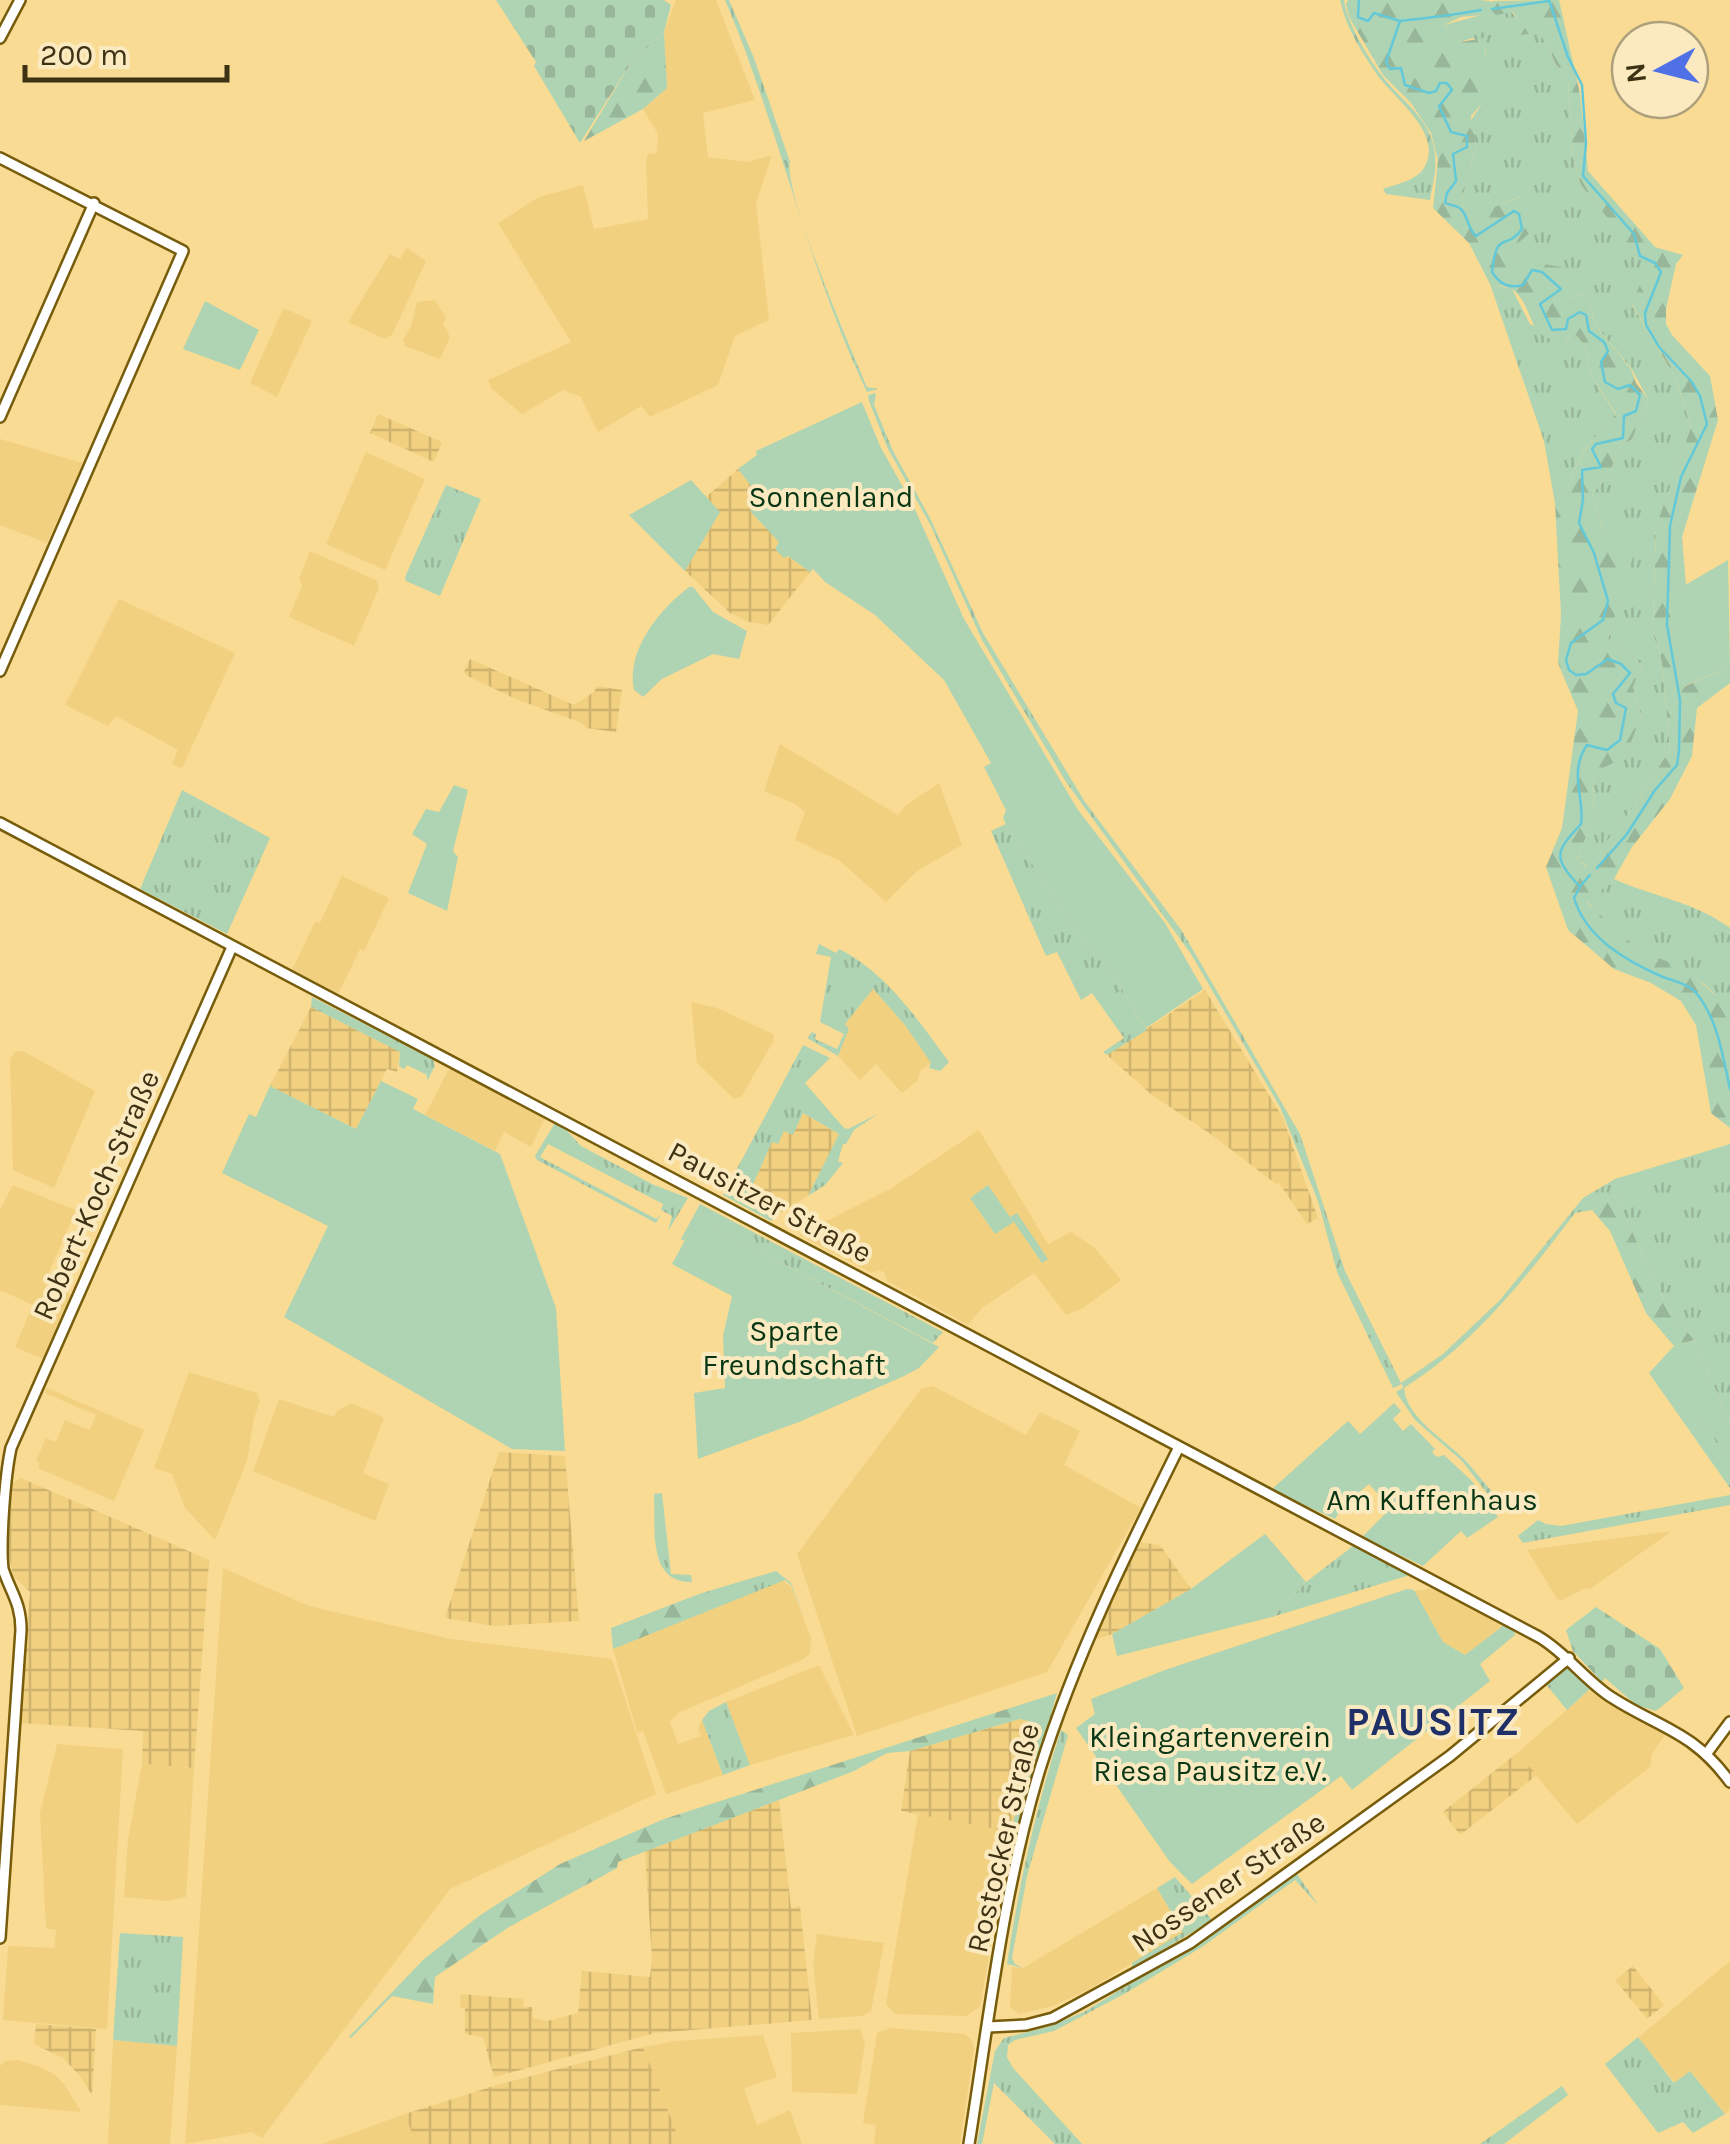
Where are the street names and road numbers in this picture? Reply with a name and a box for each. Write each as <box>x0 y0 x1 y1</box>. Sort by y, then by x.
street label: Robert-Koch-Straße <box>25 1064 167 1326</box>
street label: Pausitzer Straße <box>662 1133 878 1271</box>
street label: Rostocker Straße <box>959 1720 1047 1956</box>
street label: Nossener Straße <box>1124 1804 1332 1960</box>

